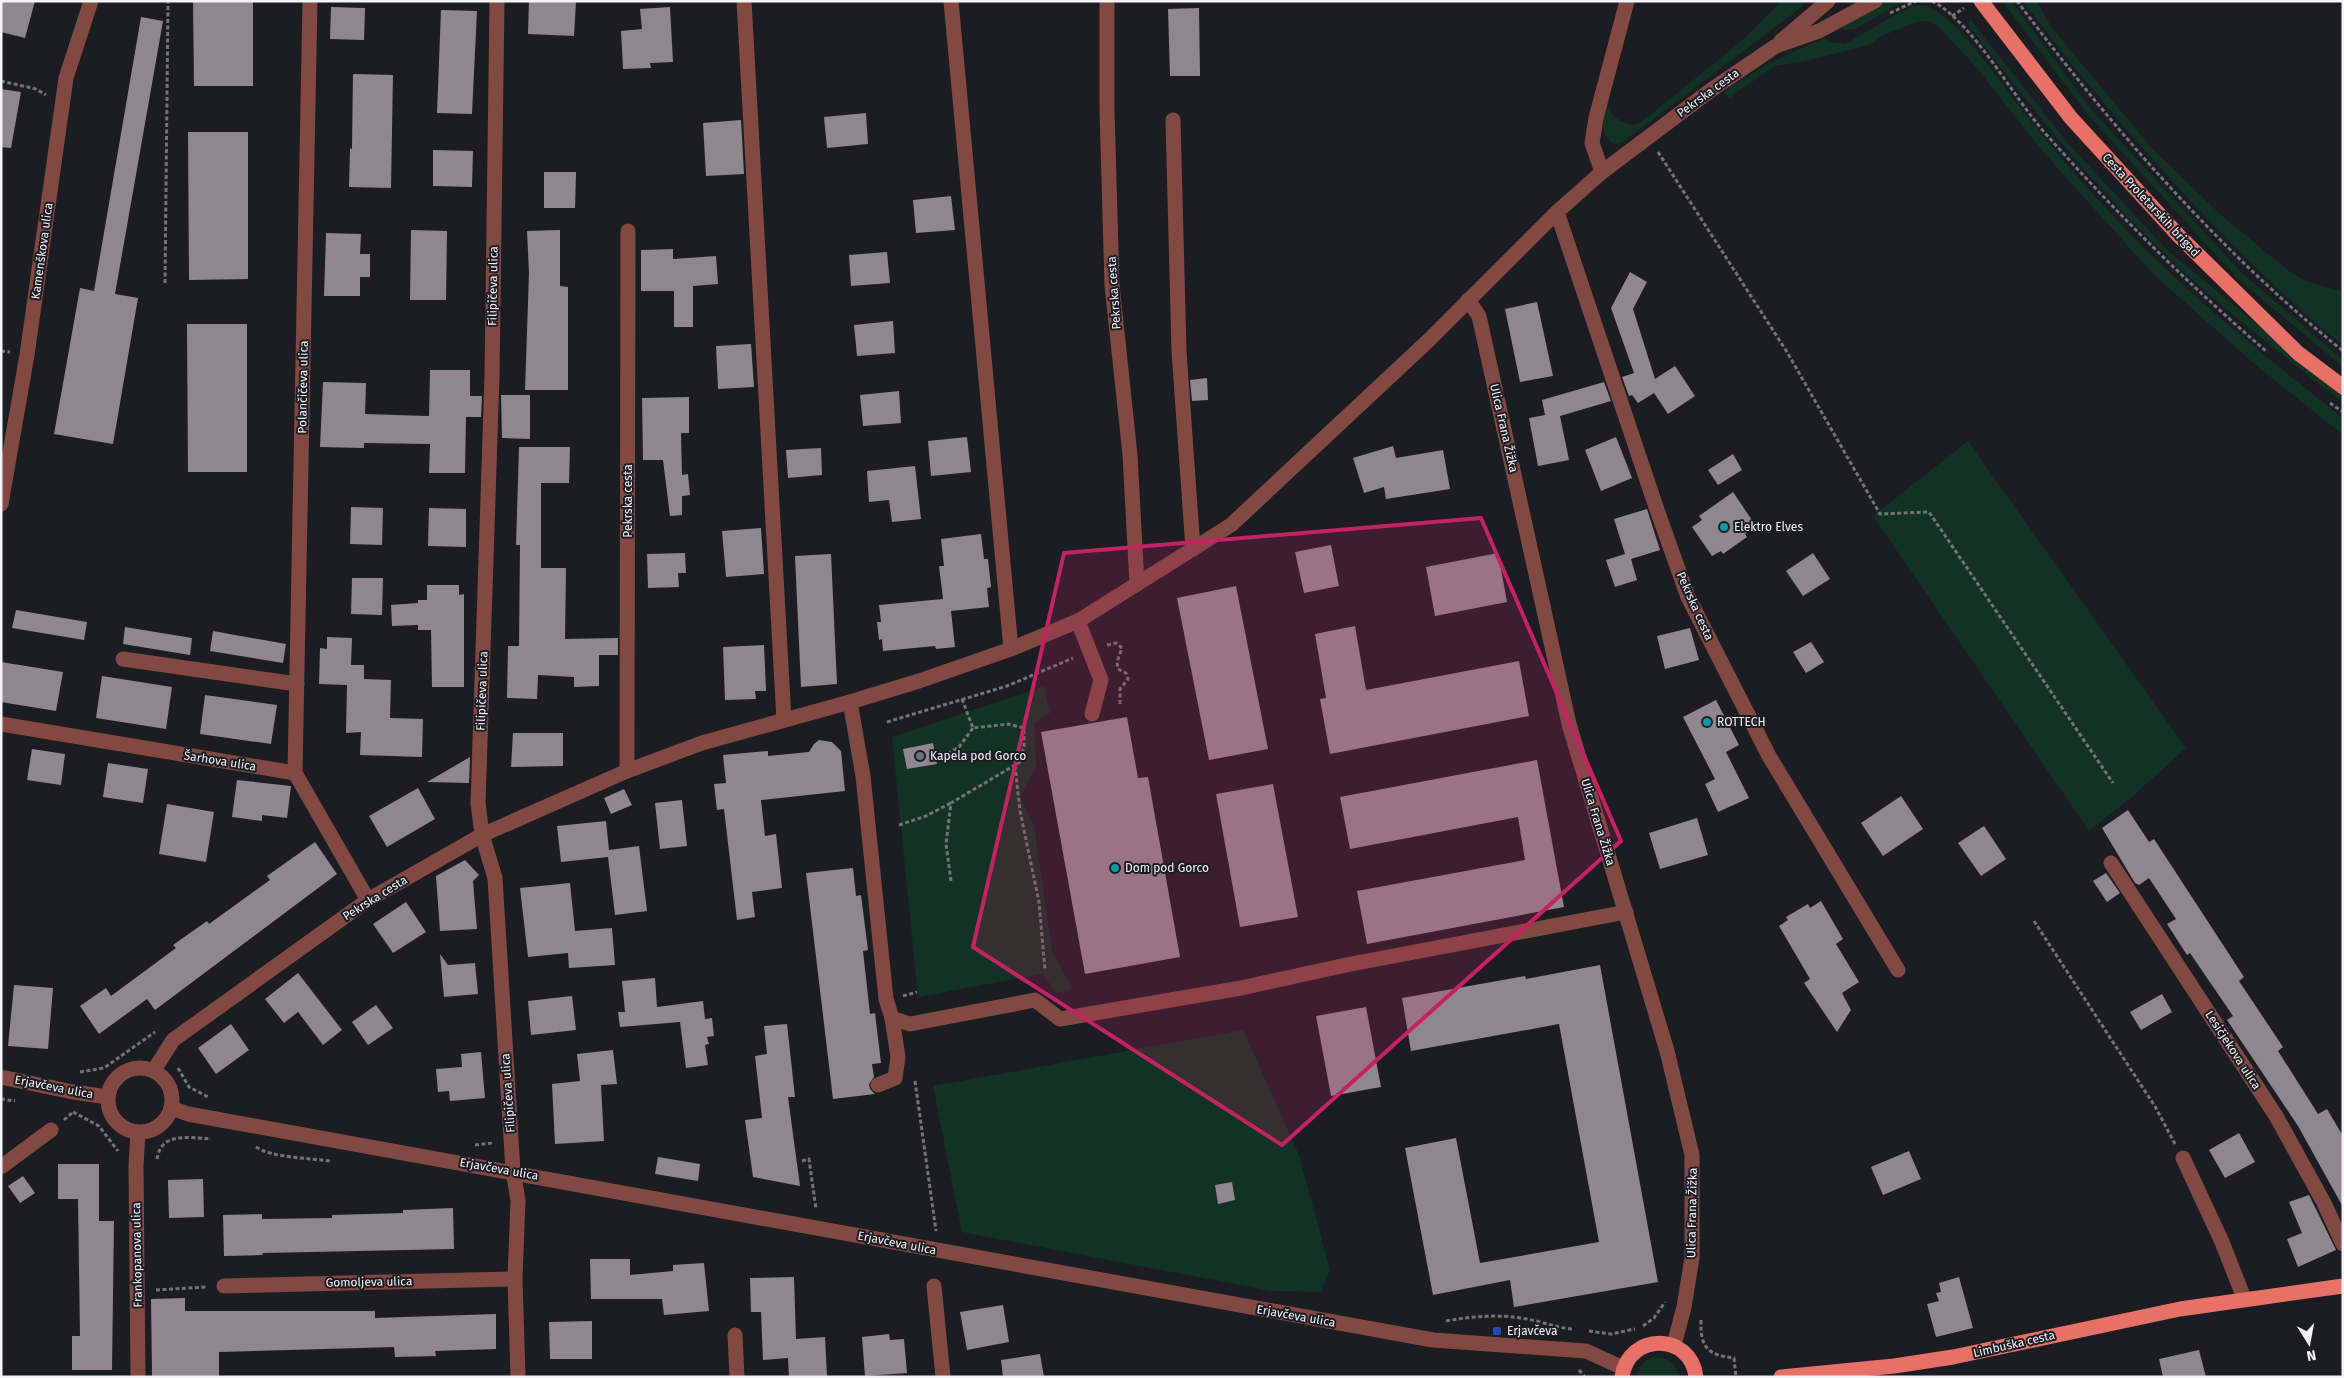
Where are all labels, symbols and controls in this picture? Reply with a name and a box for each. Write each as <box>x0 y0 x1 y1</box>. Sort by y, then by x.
street label: Pekrska cesta <box>1674 66 1742 120</box>
street label: Cesta Proletarskih brigad <box>2099 150 2203 260</box>
street label: Kamenškova ulica <box>28 202 56 300</box>
street label: Filipičeva ulica <box>485 246 501 326</box>
street label: Pekrska cesta <box>1104 256 1124 330</box>
street label: Polančičeva ulica <box>295 340 311 434</box>
street label: Ulica Frana Žižka <box>1487 382 1522 474</box>
street label: Pekrska cesta <box>621 464 635 538</box>
place label: Elektro Elves <box>1734 520 1803 534</box>
marker: Elektro Elves <box>1718 521 1730 533</box>
street label: Pekrska cesta <box>1674 570 1716 642</box>
street label: Filipičeva ulica <box>474 651 490 731</box>
place label: ROTTECH <box>1717 715 1766 729</box>
marker: ROTTECH <box>1701 716 1713 728</box>
street label: Šarhova ulica <box>183 747 257 774</box>
place label: Kapela pod Gorco <box>930 749 1026 763</box>
marker: Kapela pod Gorco <box>914 750 926 762</box>
street label: Ulica Frana Žižka <box>1578 776 1619 867</box>
place label: Dom pod Gorco <box>1125 861 1209 875</box>
marker: Dom pod Gorco <box>1109 862 1121 874</box>
street label: Pekrska cesta <box>340 873 410 923</box>
street label: Lesičjekova ulica <box>2202 1008 2264 1092</box>
street label: Filipičeva ulica <box>498 1053 518 1133</box>
street label: Erjavčeva ulica <box>13 1073 95 1101</box>
street label: Erjavčeva ulica <box>458 1155 540 1183</box>
street label: Ulica Frana Žižka <box>1683 1168 1700 1258</box>
street label: Frankopanova ulica <box>129 1202 145 1308</box>
street label: Erjavčeva ulica <box>856 1229 938 1257</box>
street label: Gomoljeva ulica <box>326 1274 412 1290</box>
street label: Erjavčeva ulica <box>1255 1302 1337 1330</box>
north arrow <box>2284 1318 2334 1368</box>
place label: Erjavčeva <box>1507 1324 1558 1338</box>
marker: Erjavčeva <box>1491 1325 1503 1337</box>
street label: Limbuška cesta <box>1972 1328 2056 1360</box>
text: N <box>2305 1346 2318 1365</box>

